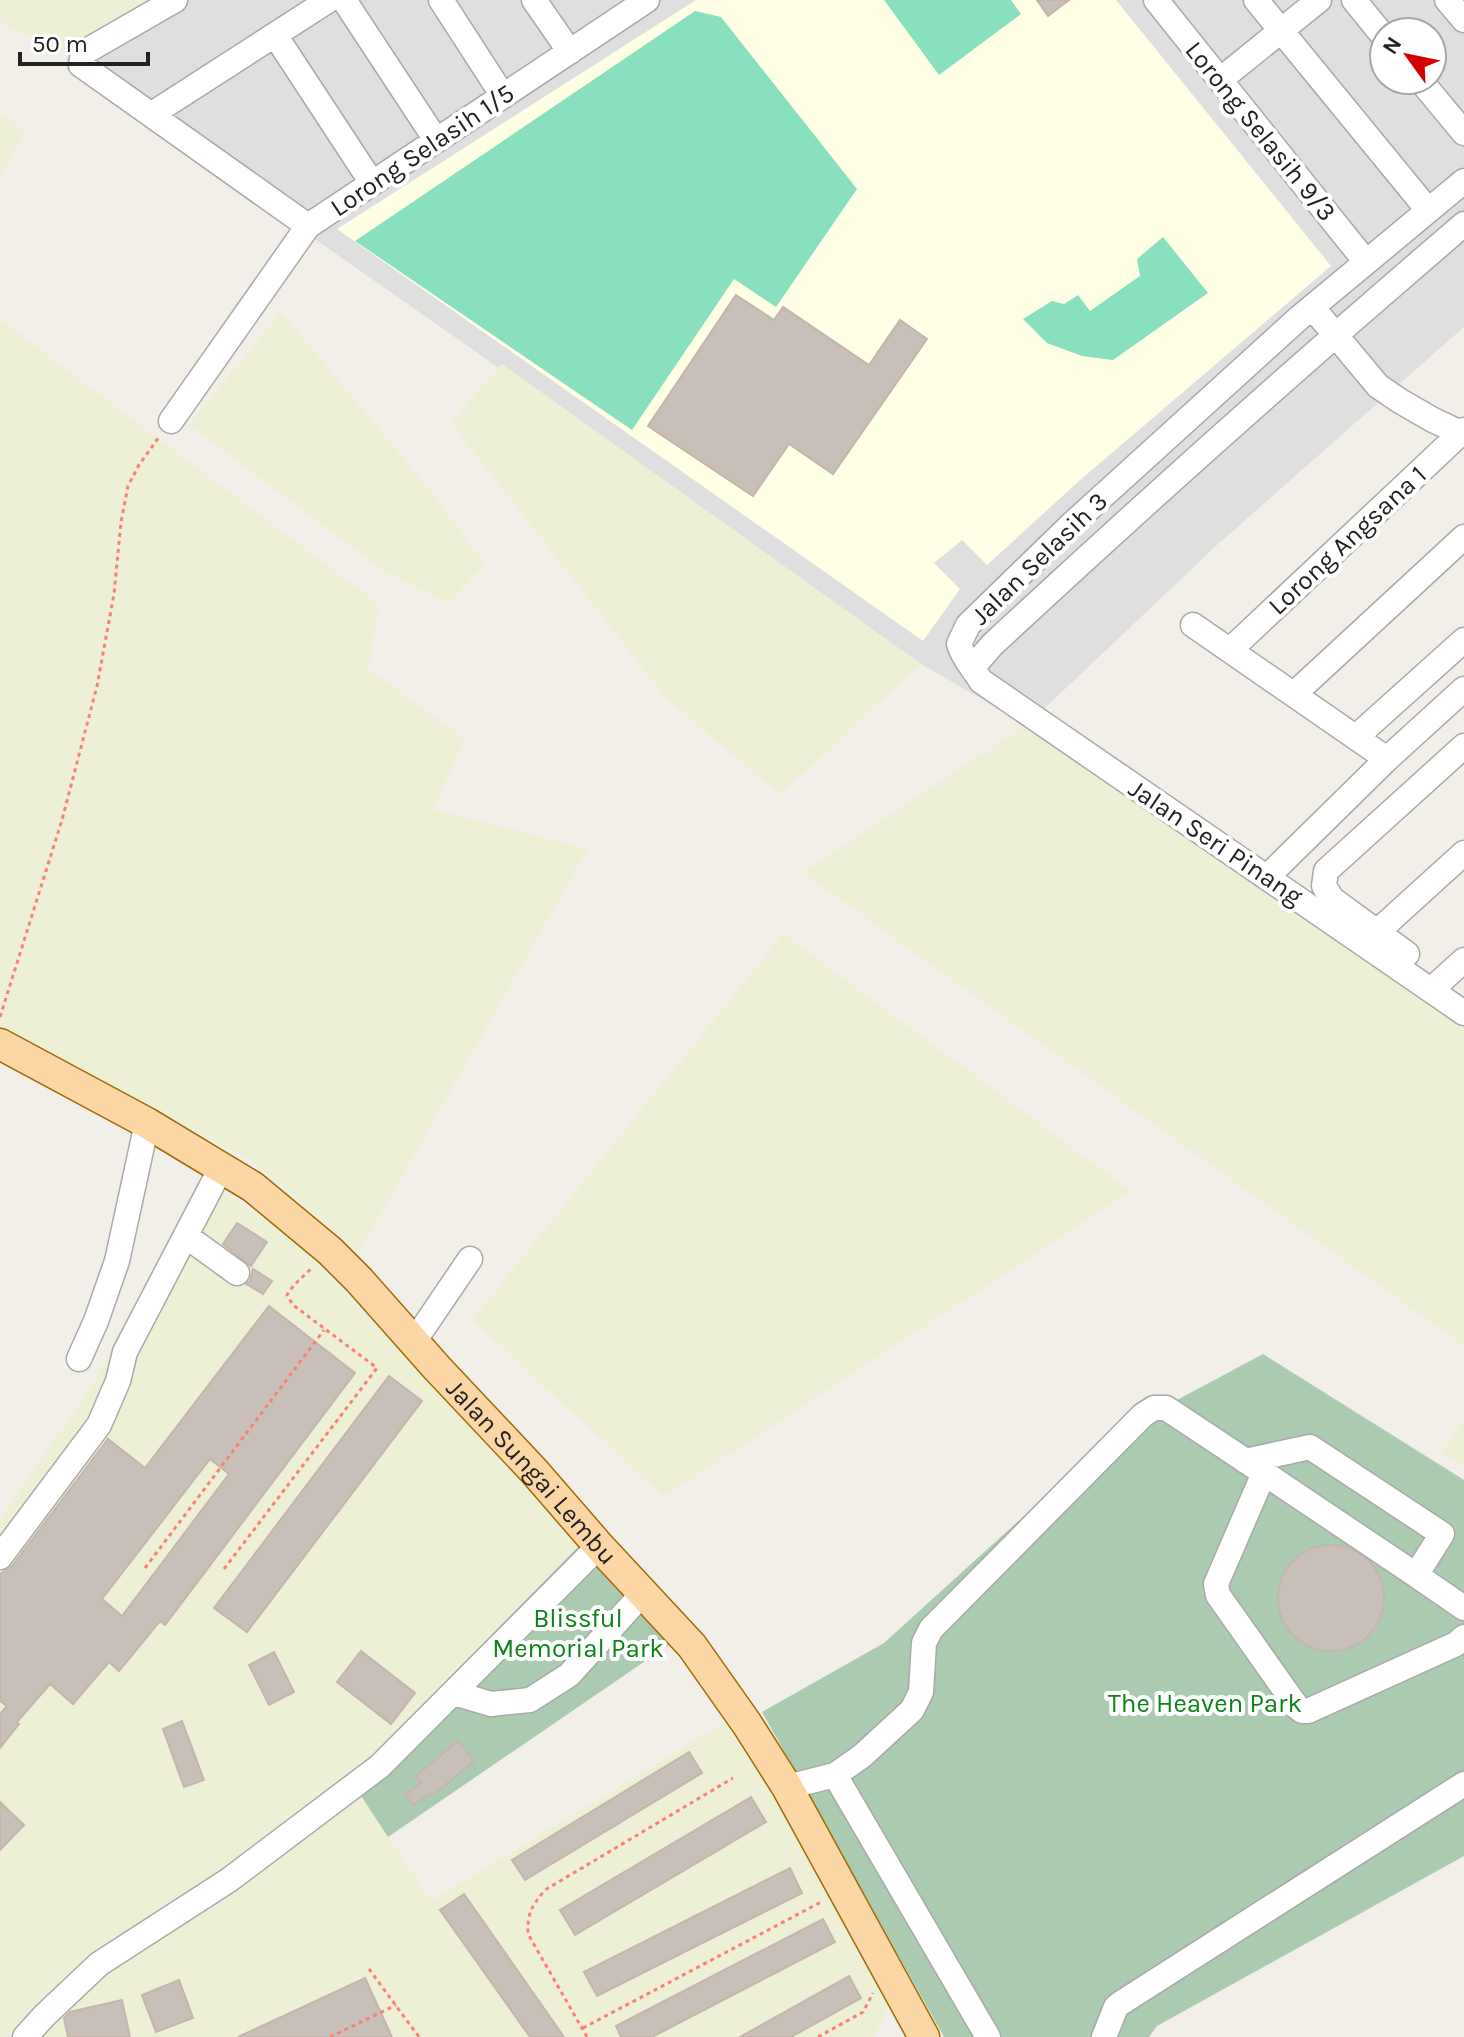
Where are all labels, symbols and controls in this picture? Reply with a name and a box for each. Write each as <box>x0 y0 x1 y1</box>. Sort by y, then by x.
scale bar <box>20 16 148 66</box>
north arrow <box>1368 16 1448 96</box>
text: 50 m <box>32 30 88 58</box>
text: N <box>1377 32 1407 59</box>
street label: Lorong Selasih 9/3 <box>1179 35 1343 227</box>
street label: Lorong Selasih 1/5 <box>325 77 520 223</box>
street label: Lorong Angsana 1 <box>1262 459 1433 621</box>
street label: Jalan Selasih 3 <box>965 486 1114 631</box>
street label: Jalan Seri Pinang <box>1123 773 1309 912</box>
street label: Jalan Sungai Lembu <box>440 1373 623 1571</box>
park label: Blissful Memorial Park <box>492 1603 664 1664</box>
park label: The Heaven Park <box>1108 1688 1302 1719</box>

